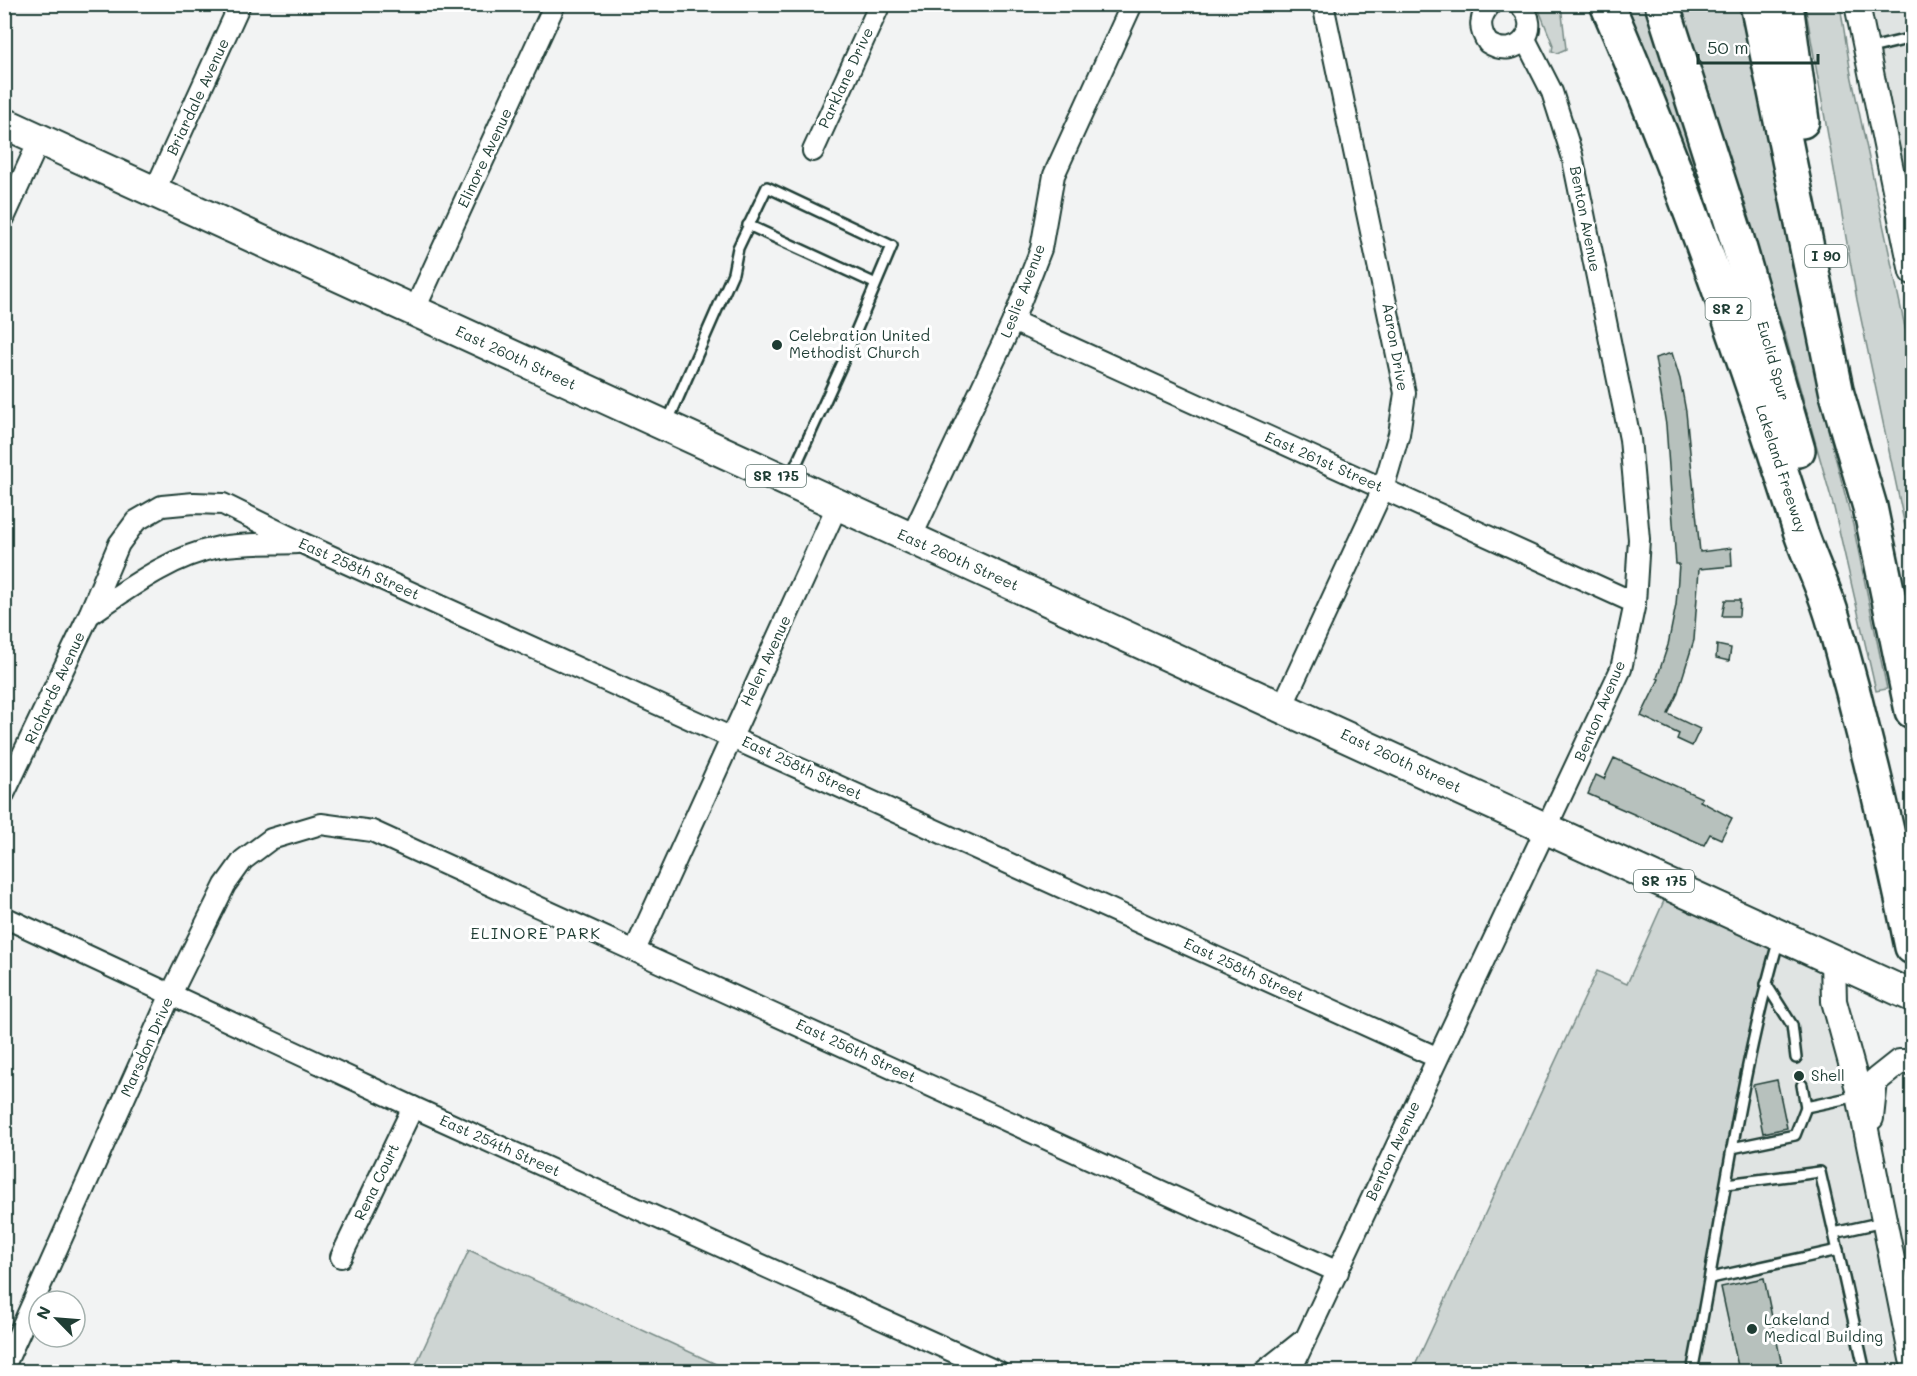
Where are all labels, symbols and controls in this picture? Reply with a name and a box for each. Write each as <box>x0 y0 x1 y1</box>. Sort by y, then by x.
street label: Parklane Drive <box>813 24 877 131</box>
scale bar <box>1698 27 1818 65</box>
street label: Briardale Avenue <box>161 35 233 158</box>
text: 50 m <box>1707 35 1749 59</box>
street label: Elinore Avenue <box>452 105 516 211</box>
street label: Benton Avenue <box>1566 164 1606 273</box>
street label: Leslie Avenue <box>995 241 1049 340</box>
road number: I 90 <box>1805 245 1847 267</box>
road number: SR 2 <box>1706 298 1750 320</box>
street label: Aaron Drive <box>1378 301 1414 392</box>
street label: Euclid Spur <box>1753 319 1795 403</box>
street label: East 260th Street <box>453 320 580 394</box>
place label: Celebration United Methodist Church <box>789 325 930 362</box>
marker: Celebration United Methodist Church <box>770 338 784 352</box>
street label: Lakeland Freeway <box>1752 402 1812 535</box>
street label: East 261st Street <box>1262 426 1387 496</box>
road number: SR 175 <box>746 465 806 487</box>
street label: East 260th Street <box>895 523 1022 595</box>
street label: East 258th Street <box>296 532 423 604</box>
street label: Helen Avenue <box>735 612 795 709</box>
street label: Richards Avenue <box>19 628 89 747</box>
street label: Benton Avenue <box>1569 657 1629 764</box>
street label: East 260th Street <box>1338 723 1465 797</box>
street label: East 258th Street <box>739 730 866 804</box>
road number: SR 175 <box>1634 870 1694 892</box>
district label: ELINORE PARK <box>470 922 602 943</box>
street label: East 258th Street <box>1181 932 1308 1006</box>
street label: Marsdon Drive <box>115 994 177 1100</box>
street label: East 256th Street <box>793 1013 920 1087</box>
place label: Shell <box>1811 1065 1845 1085</box>
marker: Shell <box>1792 1069 1806 1083</box>
street label: Benton Avenue <box>1360 1098 1424 1203</box>
street label: East 254th Street <box>437 1109 564 1181</box>
street label: Rena Court <box>349 1140 403 1223</box>
north arrow <box>27 1289 87 1349</box>
text: N <box>31 1303 55 1322</box>
place label: Lakeland Medical Building <box>1764 1309 1883 1346</box>
marker: Lakeland Medical Building <box>1745 1322 1759 1336</box>

